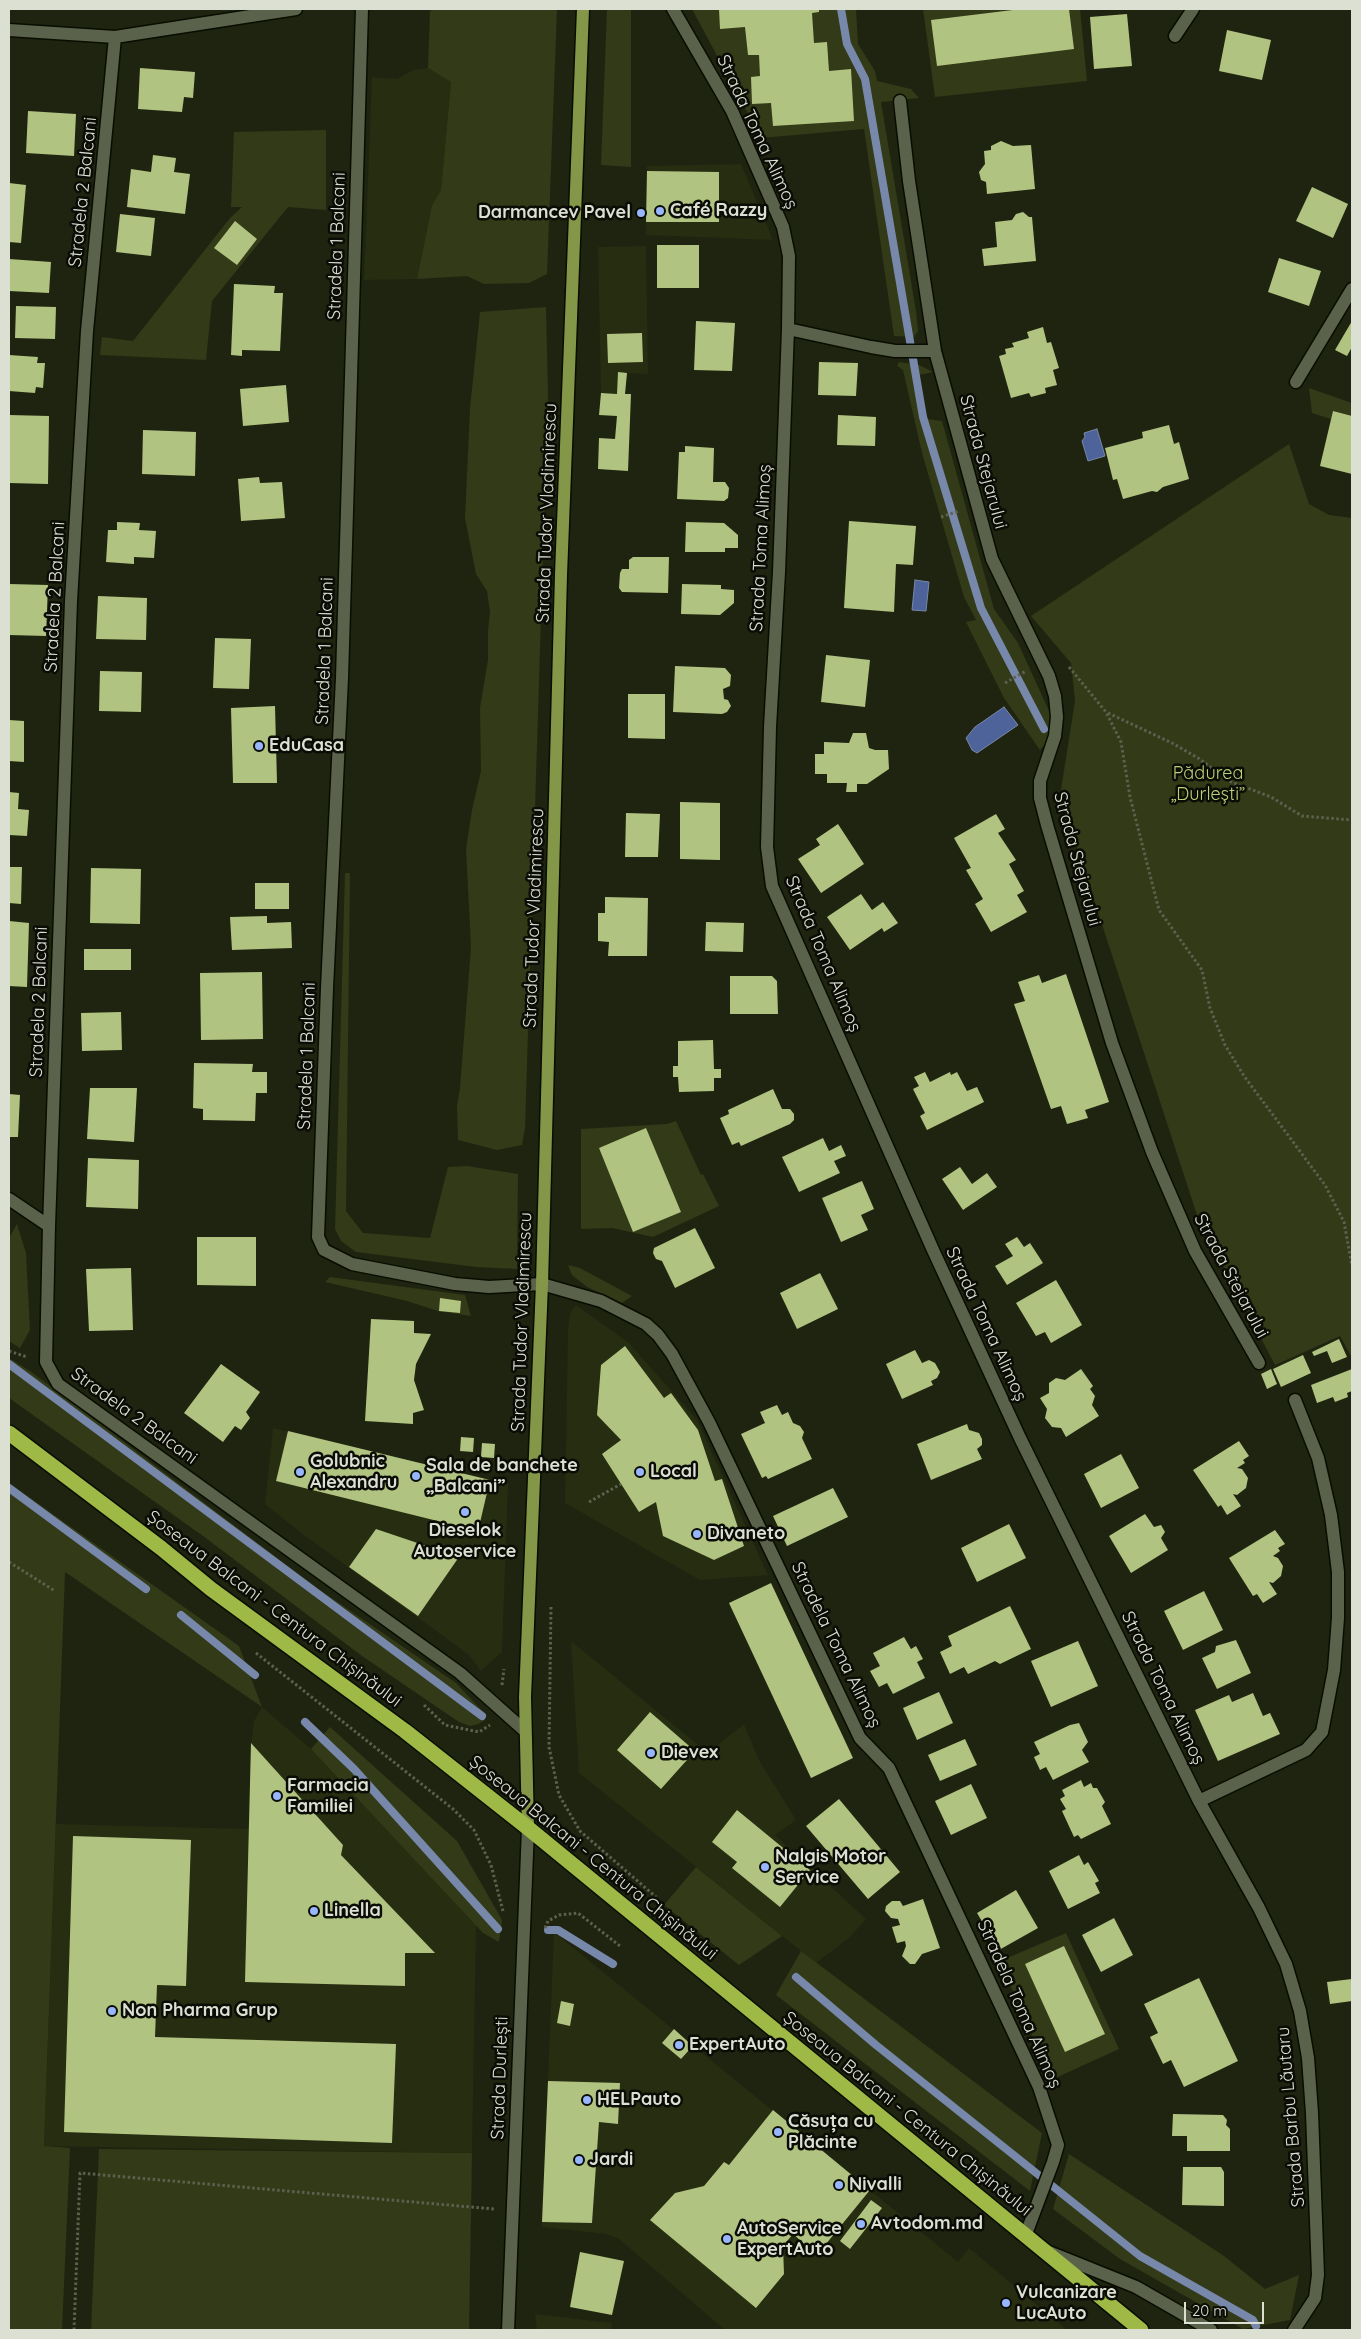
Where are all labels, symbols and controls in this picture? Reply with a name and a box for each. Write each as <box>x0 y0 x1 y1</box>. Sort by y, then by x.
street label: Strada Toma Alimoș <box>712 51 802 213</box>
street label: Stradela 2 Balcani <box>64 116 102 268</box>
street label: Stradela 1 Balcani <box>324 172 350 320</box>
place label: Café Razzy <box>670 200 767 222</box>
place label: Darmancev Pavel <box>478 202 631 224</box>
marker: Café Razzy <box>654 205 666 217</box>
marker: Darmancev Pavel <box>635 207 647 219</box>
street label: Strada Stejarului <box>955 393 1011 531</box>
street label: Strada Tudor Vladimirescu <box>532 403 562 623</box>
street label: Strada Toma Alimoș <box>746 464 776 632</box>
street label: Stradela 2 Balcani <box>40 521 70 673</box>
street label: Stradela 1 Balcani <box>312 577 338 725</box>
place label: EduCasa <box>269 735 344 757</box>
marker: EduCasa <box>253 740 265 752</box>
park label: Pădurea „Durlești” <box>1171 763 1245 806</box>
street label: Strada Stejarului <box>1049 790 1105 928</box>
street label: Strada Tudor Vladimirescu <box>519 808 549 1028</box>
street label: Strada Toma Alimoș <box>780 873 866 1035</box>
street label: Stradela 2 Balcani <box>26 926 52 1078</box>
street label: Stradela 1 Balcani <box>294 982 320 1130</box>
street label: Strada Stejarului <box>1189 1210 1273 1342</box>
street label: Strada Tudor Vladimirescu <box>507 1212 537 1432</box>
street label: Strada Toma Alimoș <box>941 1243 1031 1405</box>
street label: Stradela 2 Balcani <box>67 1363 201 1469</box>
place label: Golubnic Alexandru <box>310 1451 397 1494</box>
place label: Sala de banchete „Balcani” <box>426 1455 578 1498</box>
place label: Local <box>650 1461 697 1483</box>
marker: Golubnic Alexandru <box>294 1466 306 1478</box>
marker: Local <box>634 1466 646 1478</box>
marker: Sala de banchete „Balcani” <box>410 1470 422 1482</box>
street label: Șoseaua Balcani - Centura Chișinăului <box>142 1506 406 1712</box>
marker: Dieselok Autoservice <box>459 1506 471 1518</box>
place label: Dieselok Autoservice <box>414 1520 516 1562</box>
place label: Divaneto <box>707 1523 785 1545</box>
marker: Divaneto <box>691 1528 703 1540</box>
street label: Stradela Toma Alimoș <box>786 1558 886 1732</box>
street label: Strada Toma Alimoș <box>1117 1608 1209 1768</box>
place label: Dievex <box>661 1742 718 1764</box>
marker: Dievex <box>645 1747 657 1759</box>
street label: Șoseaua Balcani - Centura Chișinăului <box>464 1751 722 1965</box>
place label: Farmacia Familiei <box>287 1775 369 1818</box>
marker: Farmacia Familiei <box>271 1790 283 1802</box>
place label: Nalgis Motor Service <box>775 1846 886 1888</box>
marker: Nalgis Motor Service <box>759 1861 771 1873</box>
place label: Linella <box>324 1900 381 1922</box>
marker: Linella <box>308 1905 320 1917</box>
street label: Stradela Toma Alimoș <box>972 1916 1066 2092</box>
place label: Non Pharma Grup <box>122 2000 278 2022</box>
marker: Non Pharma Grup <box>106 2005 118 2017</box>
street label: Șoseaua Balcani - Centura Chișinăului <box>778 2007 1036 2221</box>
street label: Strada Durlești <box>487 2016 513 2140</box>
street label: Strada Barbu Lăutaru <box>1272 2026 1310 2208</box>
place label: ExpertAuto <box>689 2034 786 2056</box>
marker: ExpertAuto <box>673 2039 685 2051</box>
place label: HELPauto <box>597 2089 681 2111</box>
marker: HELPauto <box>581 2094 593 2106</box>
place label: Căsuța cu Plăcinte <box>788 2111 873 2154</box>
marker: Căsuța cu Plăcinte <box>772 2126 784 2138</box>
place label: Jardi <box>589 2149 633 2171</box>
marker: Jardi <box>573 2154 585 2166</box>
place label: Nivalli <box>849 2174 902 2196</box>
marker: Nivalli <box>833 2179 845 2191</box>
place label: Avtodom.md <box>871 2213 983 2235</box>
place label: AutoService ExpertAuto <box>737 2218 842 2260</box>
marker: Avtodom.md <box>855 2218 867 2230</box>
marker: AutoService ExpertAuto <box>721 2233 733 2245</box>
place label: Vulcanizare LucAuto <box>1016 2282 1117 2324</box>
scale bar <box>1186 2292 1266 2324</box>
marker: Vulcanizare LucAuto <box>1000 2297 1012 2309</box>
text: 20 m <box>1192 2301 1227 2320</box>

